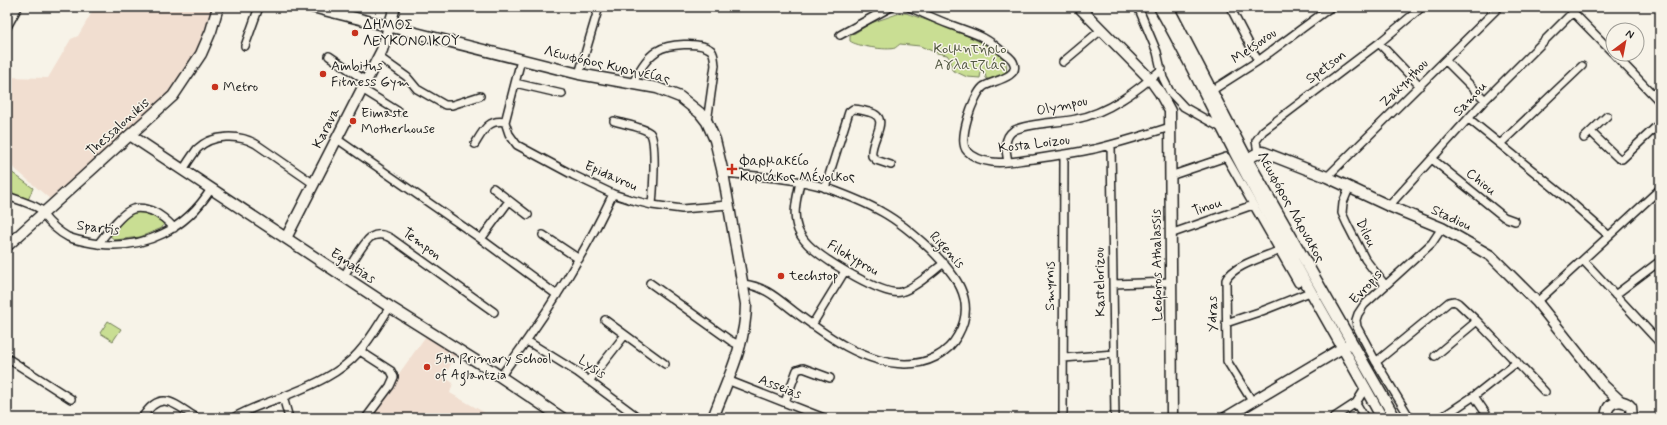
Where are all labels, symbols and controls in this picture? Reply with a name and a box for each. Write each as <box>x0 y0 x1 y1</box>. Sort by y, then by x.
place label: ΔΗΜΟΣ ΛΕΥΚΟΝΟΙΚΟΥ <box>363 16 460 50</box>
north arrow <box>1605 22 1645 62</box>
street label: Metsovou <box>1228 24 1280 68</box>
text: N <box>1623 26 1637 42</box>
marker: ΔΗΜΟΣ ΛΕΥΚΟΝΟΙΚΟΥ <box>350 28 360 38</box>
park label: Κοιμητήριο Αγλατζιάς <box>934 40 1006 74</box>
street label: Λεωφόρος Κυρηνείας <box>542 42 672 88</box>
street label: Spetson <box>1302 46 1350 88</box>
street label: Zakynthou <box>1376 55 1432 111</box>
place label: Ambitus Fitness Gym <box>331 57 410 91</box>
marker: Ambitus Fitness Gym <box>318 69 328 79</box>
street label: Samou <box>1449 77 1491 120</box>
place label: Metro <box>223 78 258 96</box>
marker: Metro <box>210 82 220 92</box>
street label: Olympou <box>1035 92 1089 120</box>
street label: Thessalonikis <box>83 94 153 160</box>
street label: Karava <box>308 104 344 151</box>
place label: Eimaste Motherhouse <box>361 104 435 138</box>
marker: Eimaste Motherhouse <box>348 116 358 126</box>
street label: Kosta Loizou <box>997 131 1071 157</box>
street label: Λεωφόρος Λάρνακος <box>1253 148 1329 266</box>
place label: Φαρμακείο Κυριάκος Μένοικος <box>739 152 855 186</box>
street label: Epidavrou <box>582 157 640 195</box>
marker: Φαρμακείο Κυριάκος Μένοικος <box>727 164 737 174</box>
street label: Chiou <box>1462 164 1500 200</box>
street label: Tinou <box>1190 193 1225 220</box>
street label: Stadiou <box>1428 201 1474 235</box>
street label: Leoforos Athalassis <box>1147 209 1169 321</box>
street label: Spartis <box>76 216 120 240</box>
street label: Dilou <box>1351 216 1381 251</box>
street label: Tempon <box>399 224 445 264</box>
street label: Rigenis <box>924 228 969 274</box>
street label: Filokyprou <box>824 236 882 280</box>
street label: Egnatias <box>327 244 379 288</box>
street label: Kastelorizou <box>1090 247 1110 317</box>
street label: Smyrnis <box>1041 261 1059 311</box>
street label: Evropis <box>1345 266 1387 308</box>
place label: techstop <box>788 267 838 285</box>
marker: techstop <box>776 271 786 281</box>
street label: Ydras <box>1204 296 1222 332</box>
place label: 5th Primary School of Aglantzia <box>435 350 552 386</box>
street label: Lysis <box>575 351 609 383</box>
marker: 5th Primary School of Aglantzia <box>422 362 432 372</box>
street label: Asseias <box>756 371 804 403</box>

